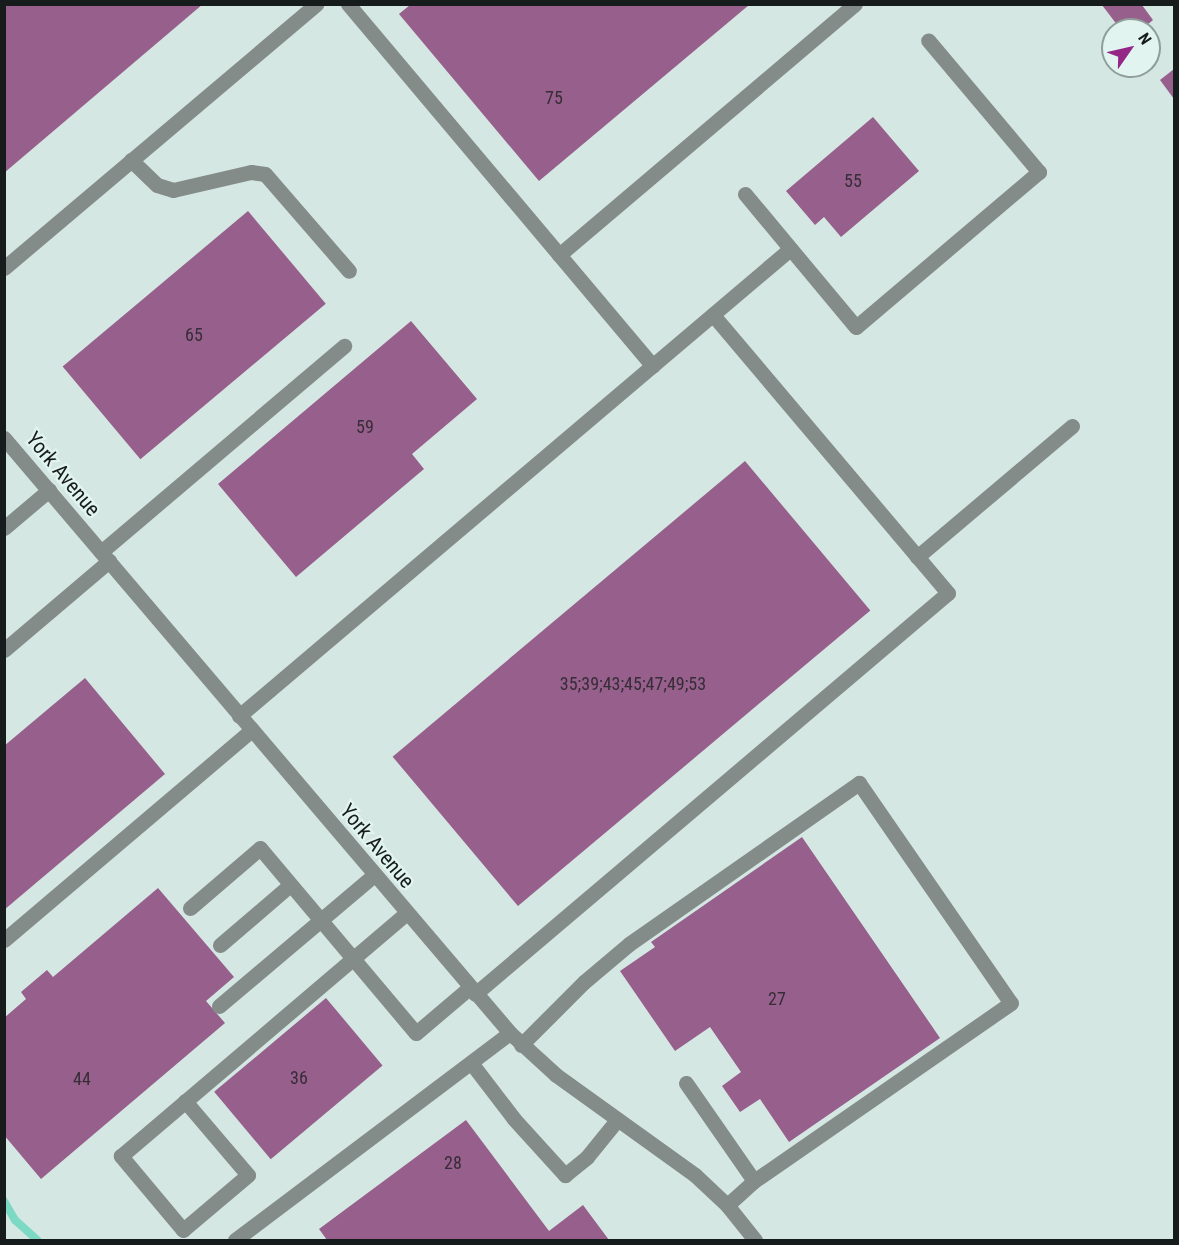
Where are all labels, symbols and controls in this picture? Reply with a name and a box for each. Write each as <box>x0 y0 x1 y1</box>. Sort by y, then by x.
north arrow <box>1101 18 1161 78</box>
text: N <box>1134 29 1155 48</box>
house number: 75 <box>545 87 563 109</box>
house number: 55 <box>844 170 862 192</box>
house number: 65 <box>185 324 203 346</box>
house number: 59 <box>356 416 374 438</box>
street label: York Avenue <box>21 427 105 521</box>
house number: 35;39;43;45;47;49;53 <box>560 673 706 695</box>
street label: York Avenue <box>335 799 419 893</box>
house number: 27 <box>768 988 786 1010</box>
house number: 36 <box>290 1067 308 1089</box>
house number: 44 <box>73 1068 91 1090</box>
house number: 28 <box>444 1152 462 1174</box>

